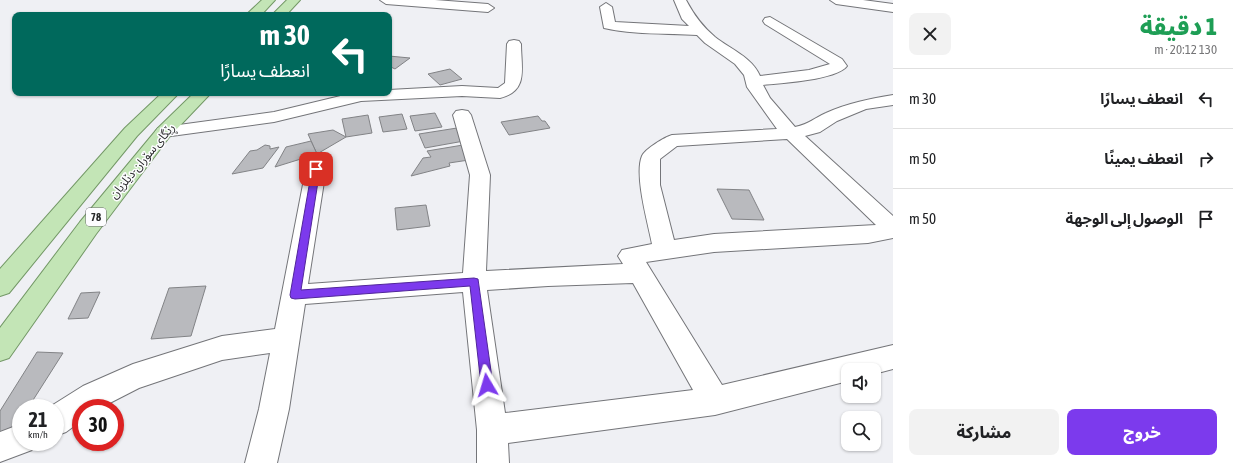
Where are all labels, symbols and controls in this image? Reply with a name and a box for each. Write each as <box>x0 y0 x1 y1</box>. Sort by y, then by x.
button: close <box>909 13 951 55</box>
text: 1 دقيقة <box>1140 13 1217 40</box>
text: 30 m <box>260 19 310 51</box>
icon: left <box>324 28 376 80</box>
text: 130 m · 20:12 <box>1154 42 1217 57</box>
text: انعطف يسارًا <box>220 60 310 81</box>
icon: left <box>1195 88 1217 110</box>
text: 30 m <box>909 90 936 107</box>
text: انعطف يسارًا <box>1100 90 1183 107</box>
street label: ڕێگای سۆران-دێلزیان <box>106 121 180 204</box>
icon: right <box>1195 148 1217 170</box>
text: 50 m <box>909 150 936 167</box>
text: انعطف يمينًا <box>1104 150 1183 167</box>
pin <box>299 152 333 186</box>
icon: arrive <box>305 158 327 180</box>
road number: 78 <box>86 208 106 226</box>
icon: arrive <box>1195 208 1217 230</box>
text: 50 m <box>909 210 936 227</box>
text: الوصول إلى الوجهة <box>1066 210 1183 227</box>
map controls <box>841 363 881 451</box>
button: sound <box>841 363 881 403</box>
position arrow <box>466 364 508 406</box>
speed limit sign: 30 <box>72 399 124 451</box>
text: 21 <box>29 408 47 431</box>
button: مشاركة <box>909 409 1059 455</box>
button: خروج <box>1067 409 1217 455</box>
button: search <box>841 411 881 451</box>
text: km/h <box>28 429 48 440</box>

